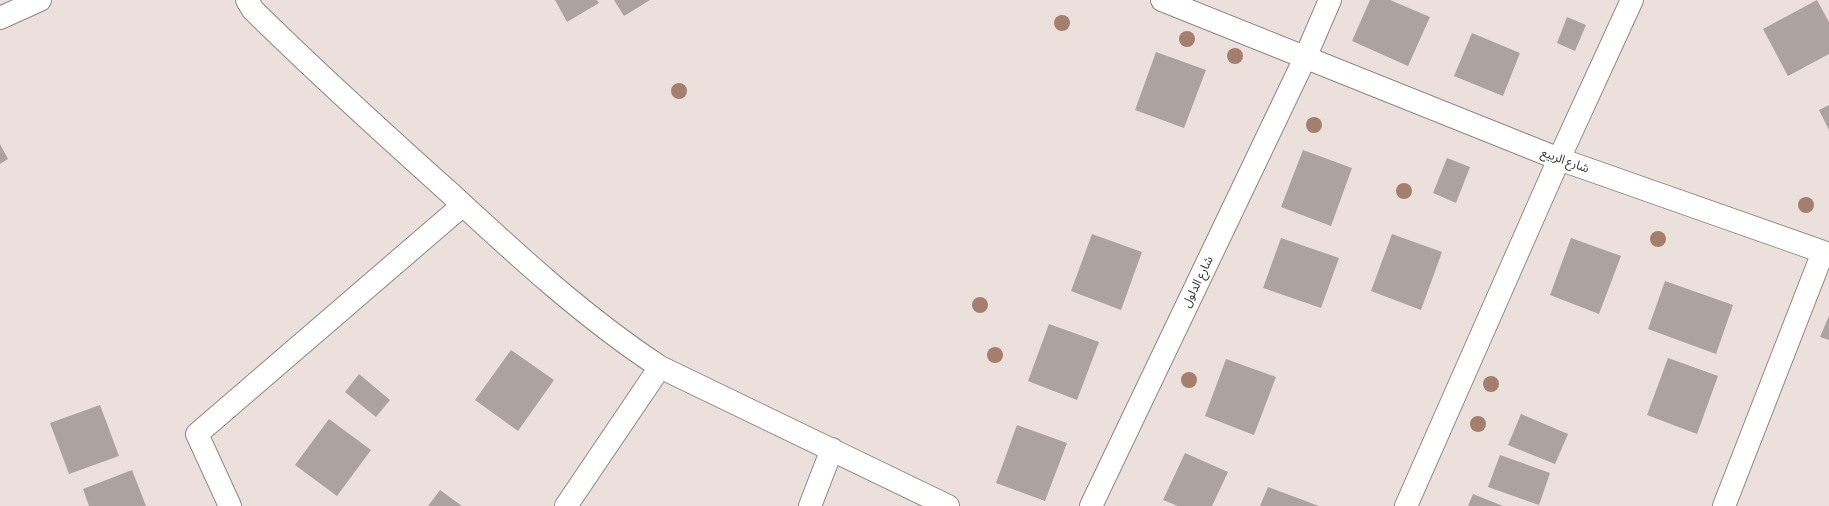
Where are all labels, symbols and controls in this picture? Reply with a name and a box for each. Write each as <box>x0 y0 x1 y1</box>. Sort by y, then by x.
street label: شارع الربيع <box>1539 146 1591 176</box>
street label: شارع الدلول <box>1179 254 1217 310</box>

